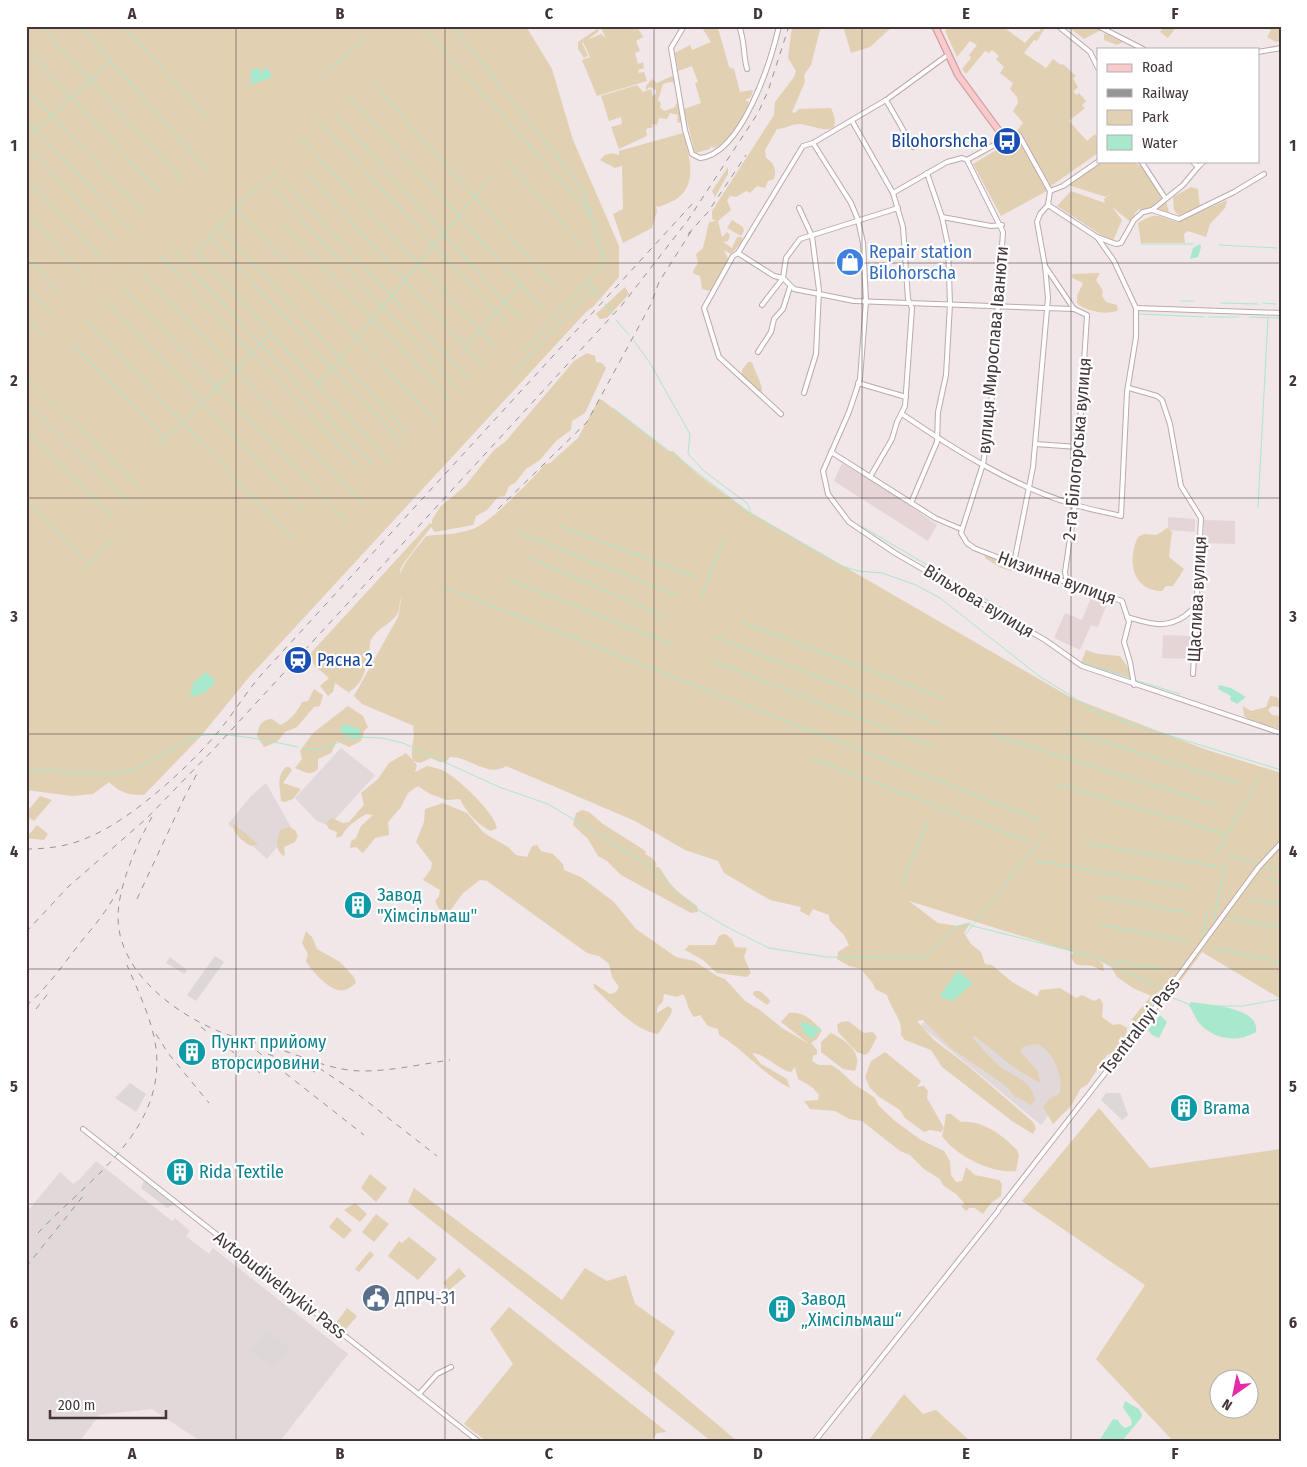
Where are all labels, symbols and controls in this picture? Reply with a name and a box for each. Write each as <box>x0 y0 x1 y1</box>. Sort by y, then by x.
text: A <box>127 4 137 23</box>
text: B <box>336 4 345 23</box>
text: C <box>545 4 554 23</box>
text: D <box>753 4 763 23</box>
text: E <box>962 4 970 23</box>
text: F <box>1171 4 1179 23</box>
legend <box>1097 48 1260 162</box>
text: Road <box>1142 58 1173 76</box>
text: Railway <box>1142 84 1189 102</box>
text: Park <box>1142 108 1169 126</box>
bus stop icon: Bilohorshcha <box>992 126 1022 156</box>
place label: Bilohorshcha <box>891 130 988 152</box>
text: Water <box>1142 134 1178 152</box>
text: 1 <box>11 136 17 155</box>
text: 1 <box>1290 136 1296 155</box>
place label: Repair station Bilohorscha <box>869 241 972 284</box>
street label: вулиця Мирослава Іванюти <box>973 245 1013 455</box>
shop icon: Repair station Bilohorscha <box>835 247 865 277</box>
street label: 2-га Білогорська вулиця <box>1058 357 1096 541</box>
text: 2 <box>9 371 18 390</box>
text: 2 <box>1288 371 1297 390</box>
street label: Щаслива вулиця <box>1183 535 1211 663</box>
street label: Низинна вулиця <box>995 546 1119 610</box>
street label: Вільхова вулиця <box>920 559 1038 643</box>
text: 3 <box>9 607 18 626</box>
text: 3 <box>1288 607 1297 626</box>
station icon: Рясна 2 <box>283 645 313 675</box>
place label: Рясна 2 <box>317 649 373 671</box>
text: 4 <box>10 842 18 861</box>
text: 4 <box>1289 842 1297 861</box>
place label: Завод "Хімсільмаш" <box>377 884 477 927</box>
building icon: Завод "Хімсільмаш" <box>343 890 373 920</box>
street label: Tsentralnyi Pass <box>1095 973 1185 1079</box>
place label: Пункт прийому вторсировини <box>211 1031 326 1074</box>
building icon: Пункт прийому вторсировини <box>177 1037 207 1067</box>
text: 5 <box>10 1077 18 1096</box>
text: 5 <box>1289 1077 1297 1096</box>
building icon: Brama <box>1169 1093 1199 1123</box>
place label: Brama <box>1203 1097 1250 1119</box>
building icon: Rida Textile <box>165 1157 195 1187</box>
place label: Rida Textile <box>199 1161 284 1183</box>
street label: Avtobudivelnykiv Pass <box>209 1226 351 1344</box>
public building icon: ДПРЧ-31 <box>361 1283 391 1313</box>
place label: ДПРЧ-31 <box>394 1287 455 1309</box>
place label: Завод „Хімсільмаш“ <box>801 1288 902 1331</box>
building icon: Завод „Хімсільмаш“ <box>767 1294 797 1324</box>
text: 6 <box>10 1313 18 1332</box>
text: 6 <box>1289 1313 1297 1332</box>
north arrow <box>1210 1370 1260 1420</box>
scale bar <box>50 1387 166 1419</box>
text: N <box>1219 1395 1235 1414</box>
text: 200 m <box>58 1396 95 1414</box>
text: A <box>127 1444 137 1463</box>
text: B <box>336 1444 345 1463</box>
text: C <box>545 1444 554 1463</box>
text: D <box>753 1444 763 1463</box>
text: E <box>962 1444 970 1463</box>
text: F <box>1171 1444 1179 1463</box>

